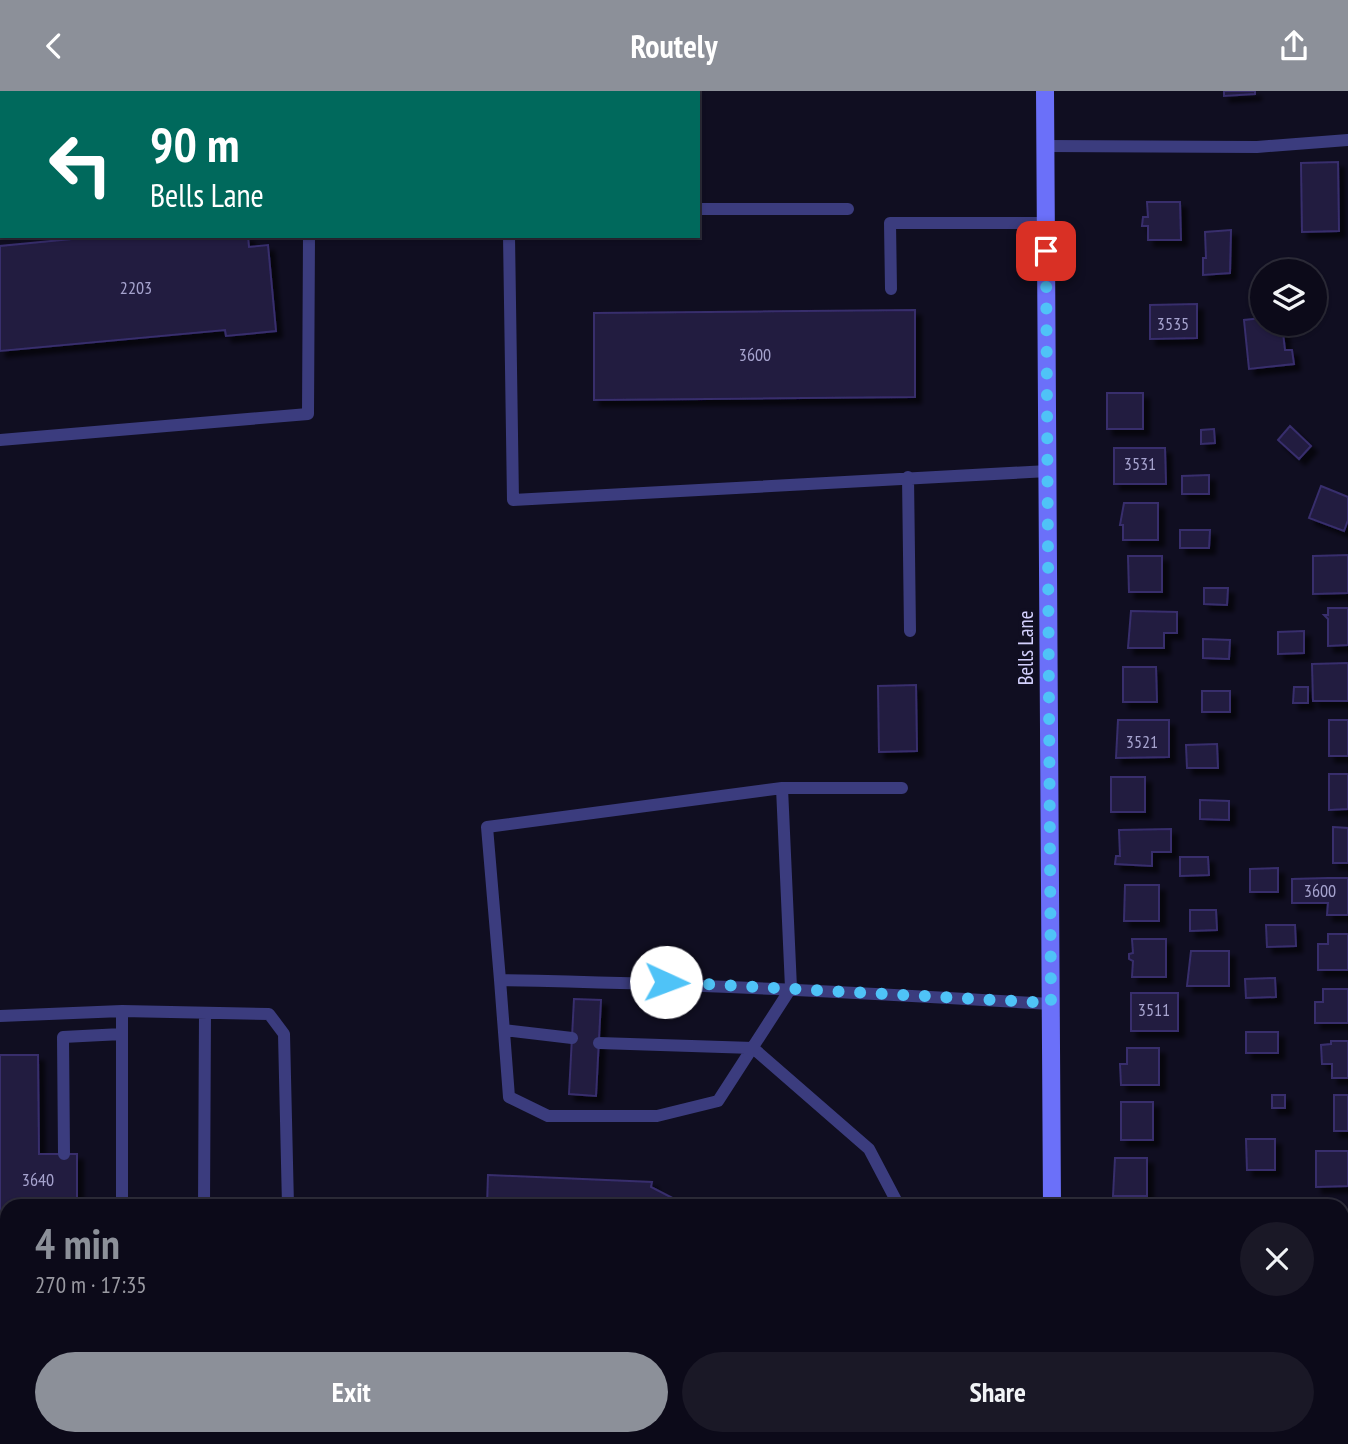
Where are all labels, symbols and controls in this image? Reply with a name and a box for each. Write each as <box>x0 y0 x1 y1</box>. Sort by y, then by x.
text: Routely <box>631 25 717 67</box>
icon: back <box>35 27 73 65</box>
icon: share <box>1275 27 1313 65</box>
text: 90 m <box>150 112 239 176</box>
icon: left <box>35 119 126 210</box>
text: Bells Lane <box>150 174 264 216</box>
pin <box>1016 221 1076 281</box>
icon: arrive <box>1027 232 1065 270</box>
map controls <box>1250 259 1327 336</box>
button: layers <box>1250 259 1327 336</box>
house number: 2203 <box>120 276 152 299</box>
house number: 3535 <box>1157 312 1189 335</box>
house number: 3600 <box>739 343 771 366</box>
house number: 3531 <box>1124 452 1156 475</box>
street label: Bells Lane <box>1012 611 1039 685</box>
house number: 3521 <box>1126 730 1158 753</box>
house number: 3600 <box>1304 879 1336 902</box>
position arrow <box>629 945 703 1019</box>
house number: 3511 <box>1138 998 1170 1021</box>
house number: 3640 <box>22 1168 54 1191</box>
text: 4 min <box>35 1216 120 1271</box>
button: close <box>1240 1222 1314 1296</box>
text: 270 m · 17:35 <box>35 1270 147 1299</box>
button: Exit <box>35 1352 668 1432</box>
button: Share <box>682 1352 1314 1432</box>

